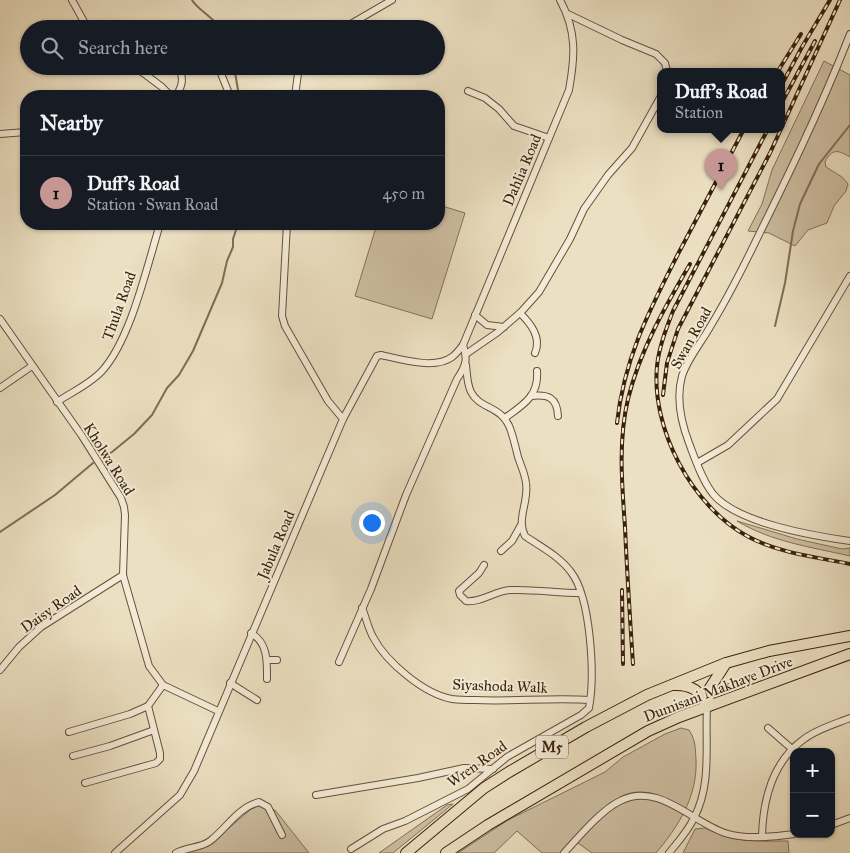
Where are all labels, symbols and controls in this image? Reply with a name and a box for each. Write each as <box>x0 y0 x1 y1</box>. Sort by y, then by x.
search box <box>20 20 445 75</box>
icon: search <box>38 34 66 62</box>
text: Search here <box>78 36 168 59</box>
popup <box>657 68 785 133</box>
text: Duff's Road <box>675 80 767 103</box>
text: Station <box>675 103 723 122</box>
text: Nearby <box>40 110 103 136</box>
street label: Dahlia Road <box>499 131 545 209</box>
pin: 1 <box>705 149 737 190</box>
text: Duff's Road <box>87 172 180 195</box>
text: 1 <box>53 184 59 203</box>
text: 450 m <box>382 184 425 203</box>
text: Station · Swan Road <box>87 195 218 214</box>
street label: Thula Road <box>98 269 140 343</box>
street label: Swan Road <box>667 304 716 372</box>
street label: Kholwa Road <box>80 420 139 499</box>
street label: Jabula Road <box>253 508 300 584</box>
your location <box>359 510 385 536</box>
street label: Daisy Road <box>17 581 85 636</box>
street label: Dumisani Makhaye Drive <box>641 652 795 726</box>
street label: Siyashoda Walk <box>452 675 548 697</box>
road number: M5 <box>536 736 568 759</box>
street label: Wren Road <box>444 737 511 791</box>
map controls <box>790 748 835 838</box>
button: + <box>790 748 835 793</box>
button: − <box>790 793 835 838</box>

